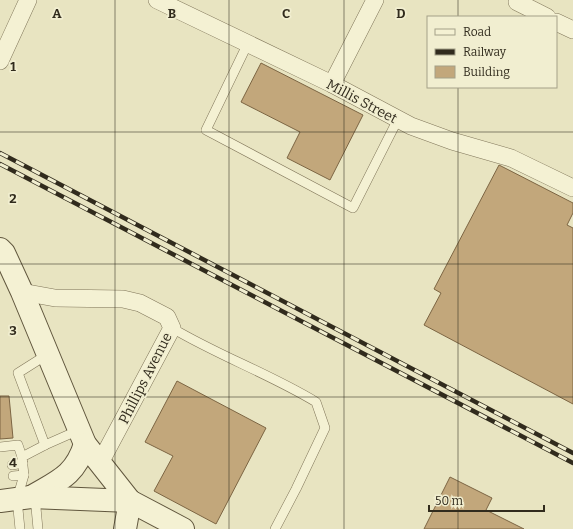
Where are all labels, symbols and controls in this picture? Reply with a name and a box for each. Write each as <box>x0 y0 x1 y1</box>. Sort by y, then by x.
text: A <box>52 6 62 21</box>
text: B <box>168 6 176 21</box>
text: C <box>282 6 290 21</box>
text: D <box>396 6 406 21</box>
legend <box>427 16 557 88</box>
text: Road <box>463 25 491 39</box>
text: Railway <box>463 45 507 59</box>
text: 1 <box>10 59 16 74</box>
text: Building <box>463 65 510 79</box>
street label: Millis Street <box>323 76 400 127</box>
text: 2 <box>9 191 17 206</box>
text: 3 <box>9 323 17 338</box>
street label: Phillips Avenue <box>115 330 176 427</box>
text: 4 <box>9 455 17 470</box>
scale bar <box>429 487 544 513</box>
text: 50 m <box>435 494 464 508</box>

